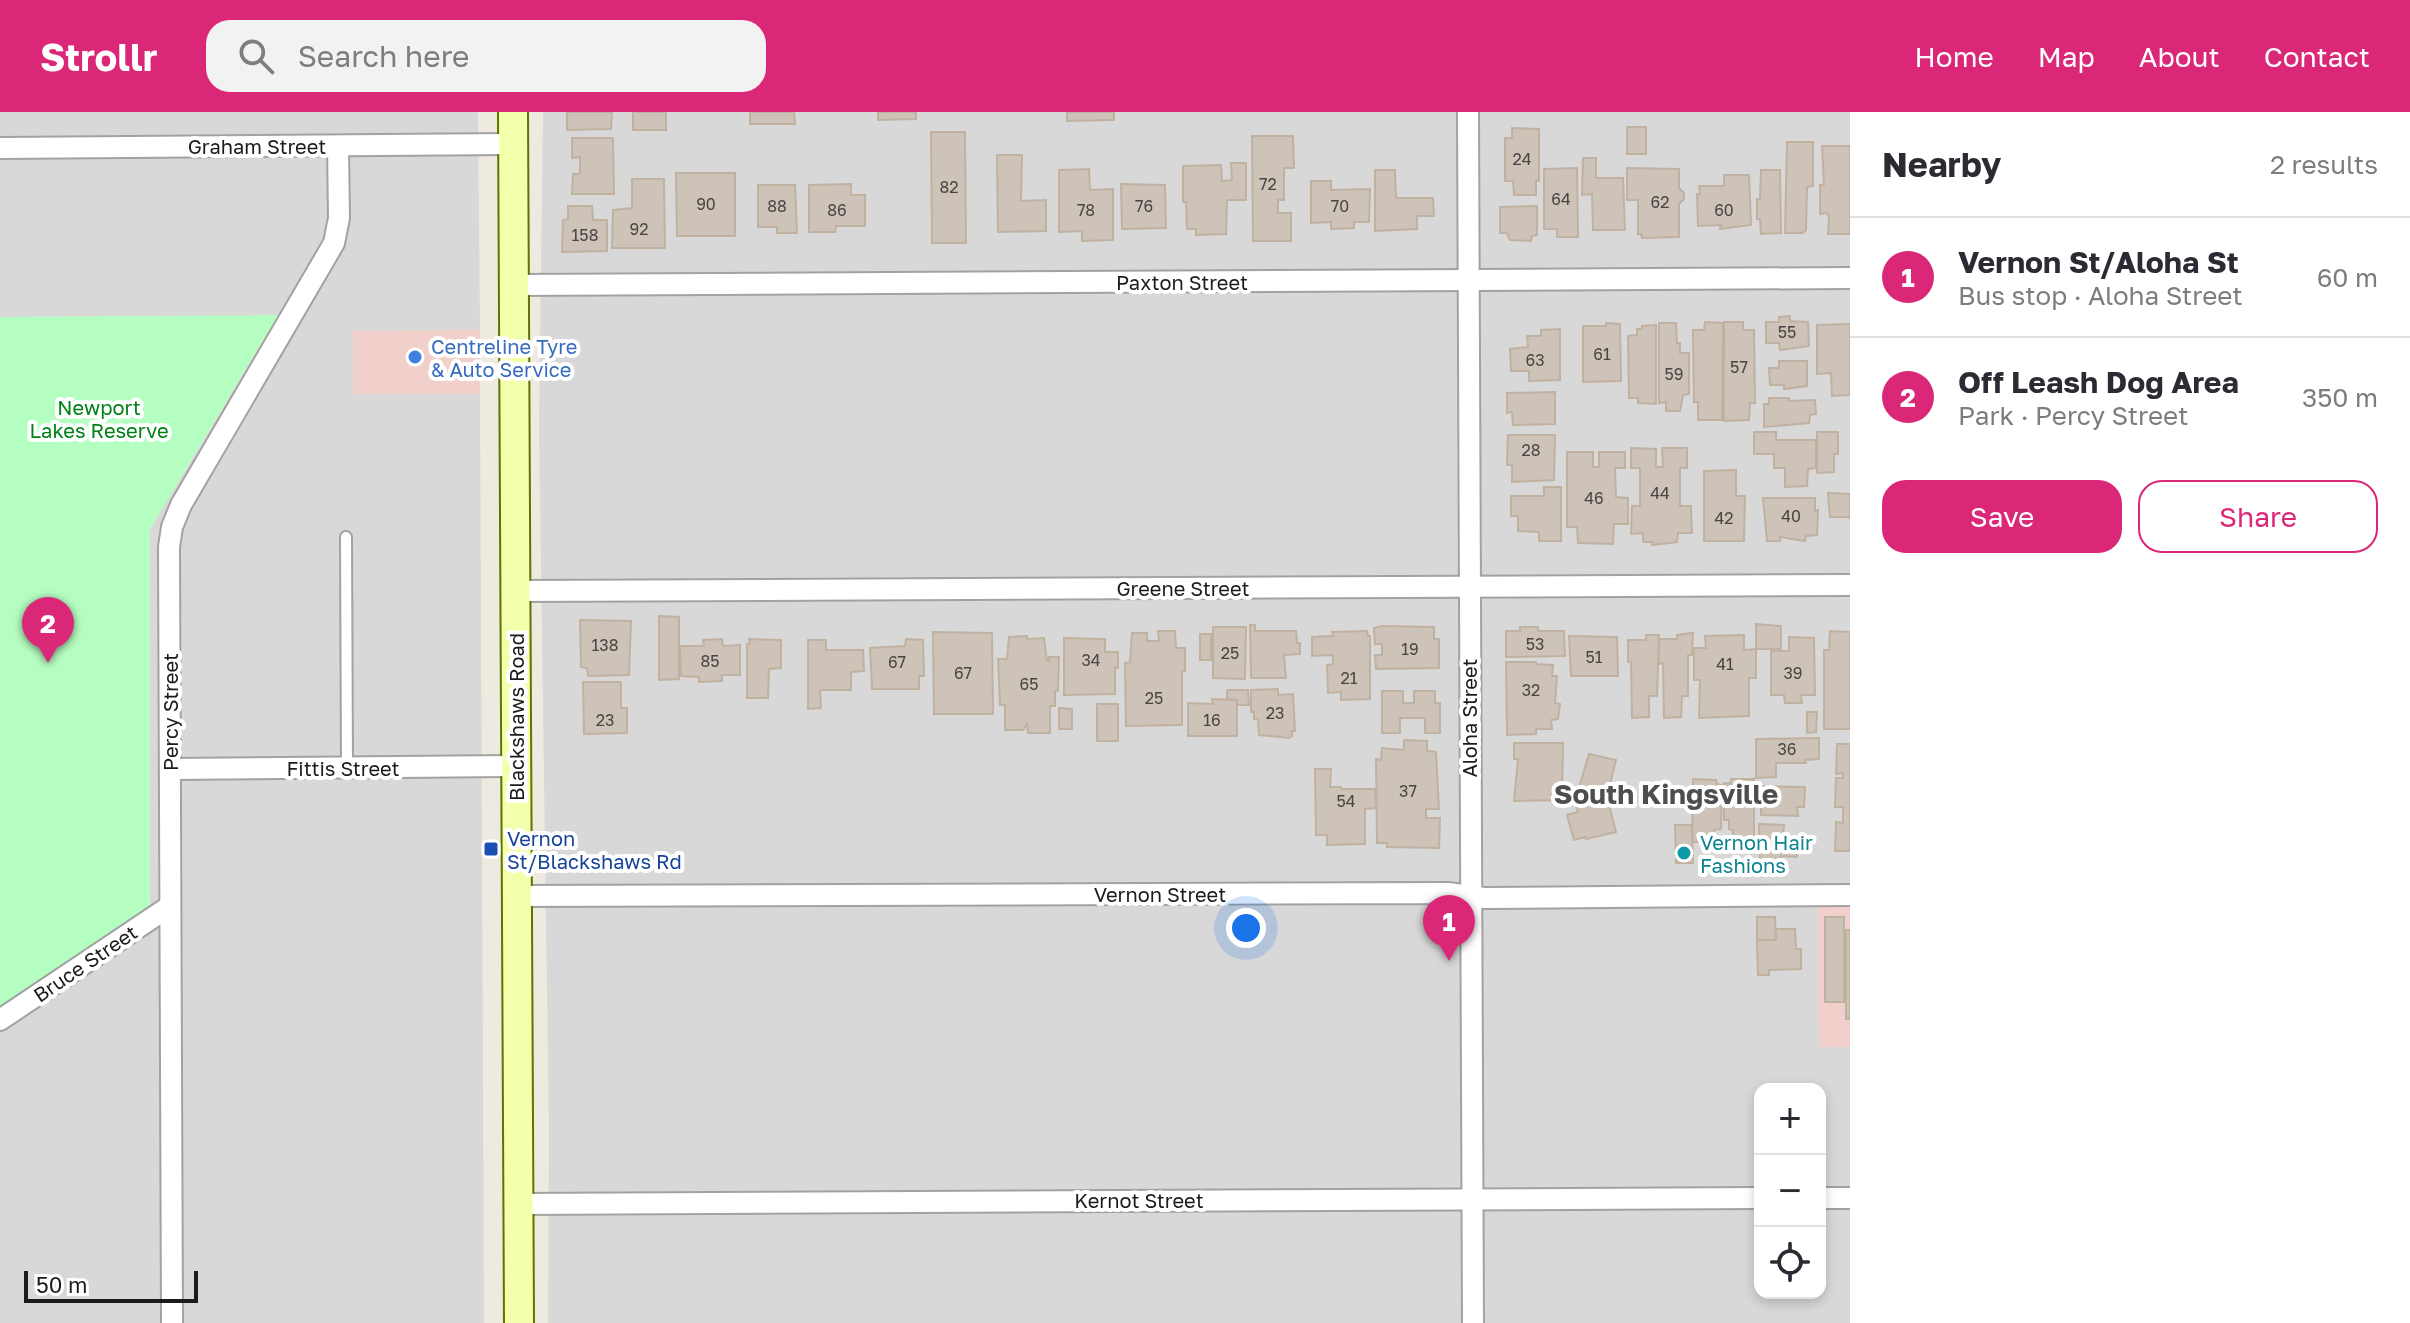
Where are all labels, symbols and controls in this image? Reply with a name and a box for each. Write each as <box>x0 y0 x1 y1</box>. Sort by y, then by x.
search box <box>206 20 766 92</box>
text: Strollr <box>40 34 158 79</box>
icon: search <box>234 34 278 78</box>
text: Search here <box>298 38 470 74</box>
text: Home <box>1915 40 1994 73</box>
text: Map <box>2038 40 2095 73</box>
text: About <box>2139 40 2220 73</box>
text: Contact <box>2264 40 2370 73</box>
street label: Graham Street <box>188 134 326 158</box>
text: Nearby <box>1882 144 2002 184</box>
house number: 24 <box>1512 149 1532 169</box>
text: 2 results <box>2270 149 2378 180</box>
house number: 72 <box>1259 174 1277 194</box>
house number: 82 <box>939 177 959 197</box>
house number: 64 <box>1551 189 1571 209</box>
house number: 62 <box>1651 192 1669 212</box>
house number: 90 <box>696 194 716 214</box>
house number: 88 <box>767 196 787 216</box>
house number: 76 <box>1135 196 1153 216</box>
house number: 70 <box>1331 196 1349 216</box>
house number: 86 <box>827 200 847 220</box>
house number: 78 <box>1077 200 1095 220</box>
house number: 60 <box>1714 200 1734 220</box>
house number: 92 <box>630 219 648 239</box>
house number: 158 <box>572 225 598 245</box>
text: Vernon St/Aloha St <box>1958 244 2239 280</box>
text: 1 <box>1901 262 1915 293</box>
text: 60 m <box>2317 262 2378 293</box>
street label: Paxton Street <box>1116 270 1248 294</box>
text: Bus stop · Aloha Street <box>1958 280 2243 311</box>
house number: 55 <box>1778 322 1796 342</box>
place label: Centreline Tyre & Auto Service <box>431 334 577 381</box>
house number: 61 <box>1593 344 1611 364</box>
marker: Centreline Tyre & Auto Service <box>406 348 424 366</box>
house number: 63 <box>1525 350 1545 370</box>
house number: 57 <box>1730 357 1748 377</box>
house number: 59 <box>1665 364 1683 384</box>
text: Off Leash Dog Area <box>1958 364 2239 400</box>
text: 2 <box>1900 382 1916 413</box>
text: 350 m <box>2302 382 2378 413</box>
park label: Newport Lakes Reserve <box>30 395 169 442</box>
text: Park · Percy Street <box>1958 400 2189 431</box>
house number: 28 <box>1521 440 1541 460</box>
button: Save <box>1882 480 2122 553</box>
button: Share <box>2138 480 2378 553</box>
house number: 44 <box>1650 483 1670 503</box>
house number: 46 <box>1584 488 1604 508</box>
house number: 40 <box>1781 506 1801 526</box>
house number: 42 <box>1714 508 1734 528</box>
street label: Greene Street <box>1117 576 1250 600</box>
pin: 2 <box>22 597 74 663</box>
street label: Blackshaws Road <box>504 633 528 801</box>
house number: 53 <box>1526 634 1544 654</box>
house number: 138 <box>592 635 618 655</box>
house number: 19 <box>1401 639 1419 659</box>
house number: 25 <box>1221 643 1239 663</box>
house number: 51 <box>1585 647 1603 667</box>
house number: 34 <box>1081 650 1101 670</box>
house number: 85 <box>700 651 720 671</box>
house number: 67 <box>888 652 906 672</box>
street label: Percy Street <box>158 653 182 771</box>
house number: 41 <box>1716 654 1734 674</box>
street label: Aloha Street <box>1457 659 1481 778</box>
house number: 67 <box>954 663 972 683</box>
house number: 39 <box>1783 663 1803 683</box>
house number: 21 <box>1340 668 1358 688</box>
house number: 65 <box>1020 674 1038 694</box>
house number: 32 <box>1522 680 1540 700</box>
house number: 25 <box>1145 688 1163 708</box>
house number: 23 <box>1266 703 1284 723</box>
house number: 23 <box>596 710 614 730</box>
house number: 16 <box>1203 710 1221 730</box>
house number: 36 <box>1777 739 1797 759</box>
street label: Fittis Street <box>286 756 400 780</box>
district label: South Kingsville <box>1554 777 1778 810</box>
house number: 37 <box>1399 781 1417 801</box>
house number: 54 <box>1336 791 1356 811</box>
place label: Vernon St/Blackshaws Rd <box>507 826 682 873</box>
place label: Vernon Hair Fashions <box>1700 830 1813 877</box>
marker: Vernon St/Blackshaws Rd <box>482 840 500 858</box>
marker: Vernon Hair Fashions <box>1675 844 1693 862</box>
street label: Vernon Street <box>1094 882 1226 906</box>
pin: 1 <box>1423 895 1475 961</box>
your location <box>1226 908 1266 948</box>
street label: Bruce Street <box>29 919 141 1007</box>
map controls <box>1754 1083 1826 1299</box>
button: + <box>1754 1083 1826 1155</box>
button: − <box>1754 1155 1826 1227</box>
street label: Kernot Street <box>1074 1188 1204 1212</box>
button: locate <box>1754 1227 1826 1299</box>
scale bar <box>24 1267 198 1303</box>
text: 50 m <box>36 1271 87 1298</box>

